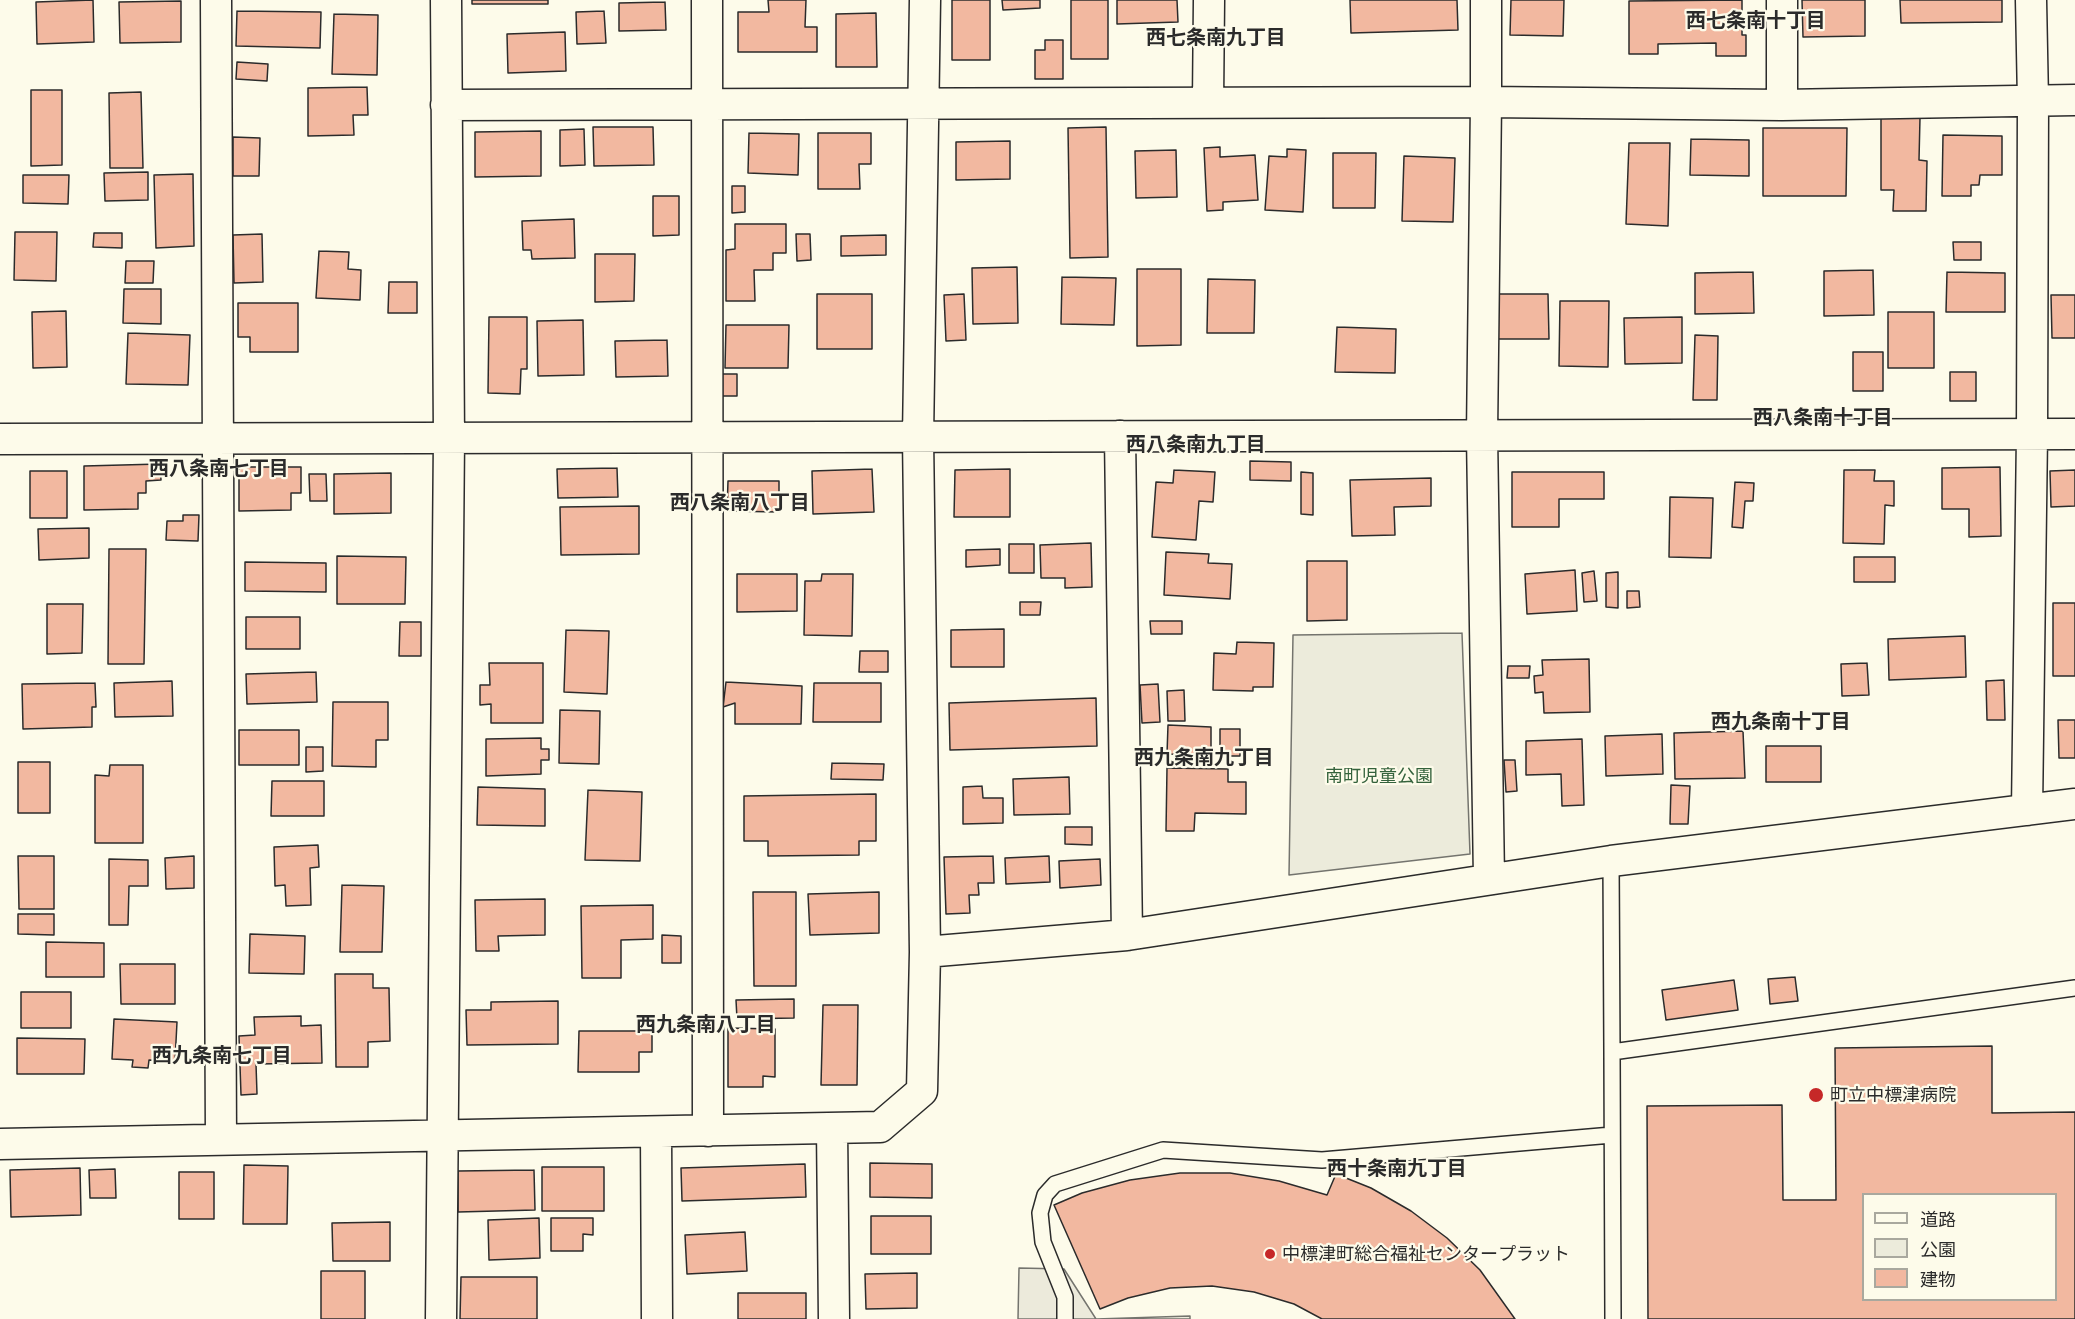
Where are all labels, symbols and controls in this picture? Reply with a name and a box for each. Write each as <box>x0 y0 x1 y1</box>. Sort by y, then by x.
district label: 西七条南十丁目 <box>1686 8 1826 32</box>
district label: 西七条南九丁目 <box>1146 25 1286 49</box>
district label: 西八条南十丁目 <box>1753 405 1893 429</box>
district label: 西八条南九丁目 <box>1126 432 1266 456</box>
district label: 西八条南七丁目 <box>149 456 289 480</box>
district label: 西八条南八丁目 <box>670 490 810 514</box>
district label: 西九条南十丁目 <box>1711 709 1851 733</box>
district label: 西九条南九丁目 <box>1134 745 1274 769</box>
park label: 南町児童公園 <box>1325 765 1433 787</box>
district label: 西九条南八丁目 <box>636 1012 776 1036</box>
district label: 西九条南七丁目 <box>152 1043 292 1067</box>
place label: 町立中標津病院 <box>1830 1084 1956 1106</box>
marker: 町立中標津病院 <box>1807 1086 1825 1104</box>
district label: 西十条南九丁目 <box>1327 1156 1467 1180</box>
legend <box>1862 1193 2057 1301</box>
text: 道路 <box>1920 1208 1956 1230</box>
text: 公園 <box>1920 1238 1956 1260</box>
place label: 中標津町総合福祉センタープラット <box>1282 1243 1570 1265</box>
marker: 中標津町総合福祉センタープラット <box>1263 1247 1277 1261</box>
text: 建物 <box>1920 1268 1956 1290</box>

